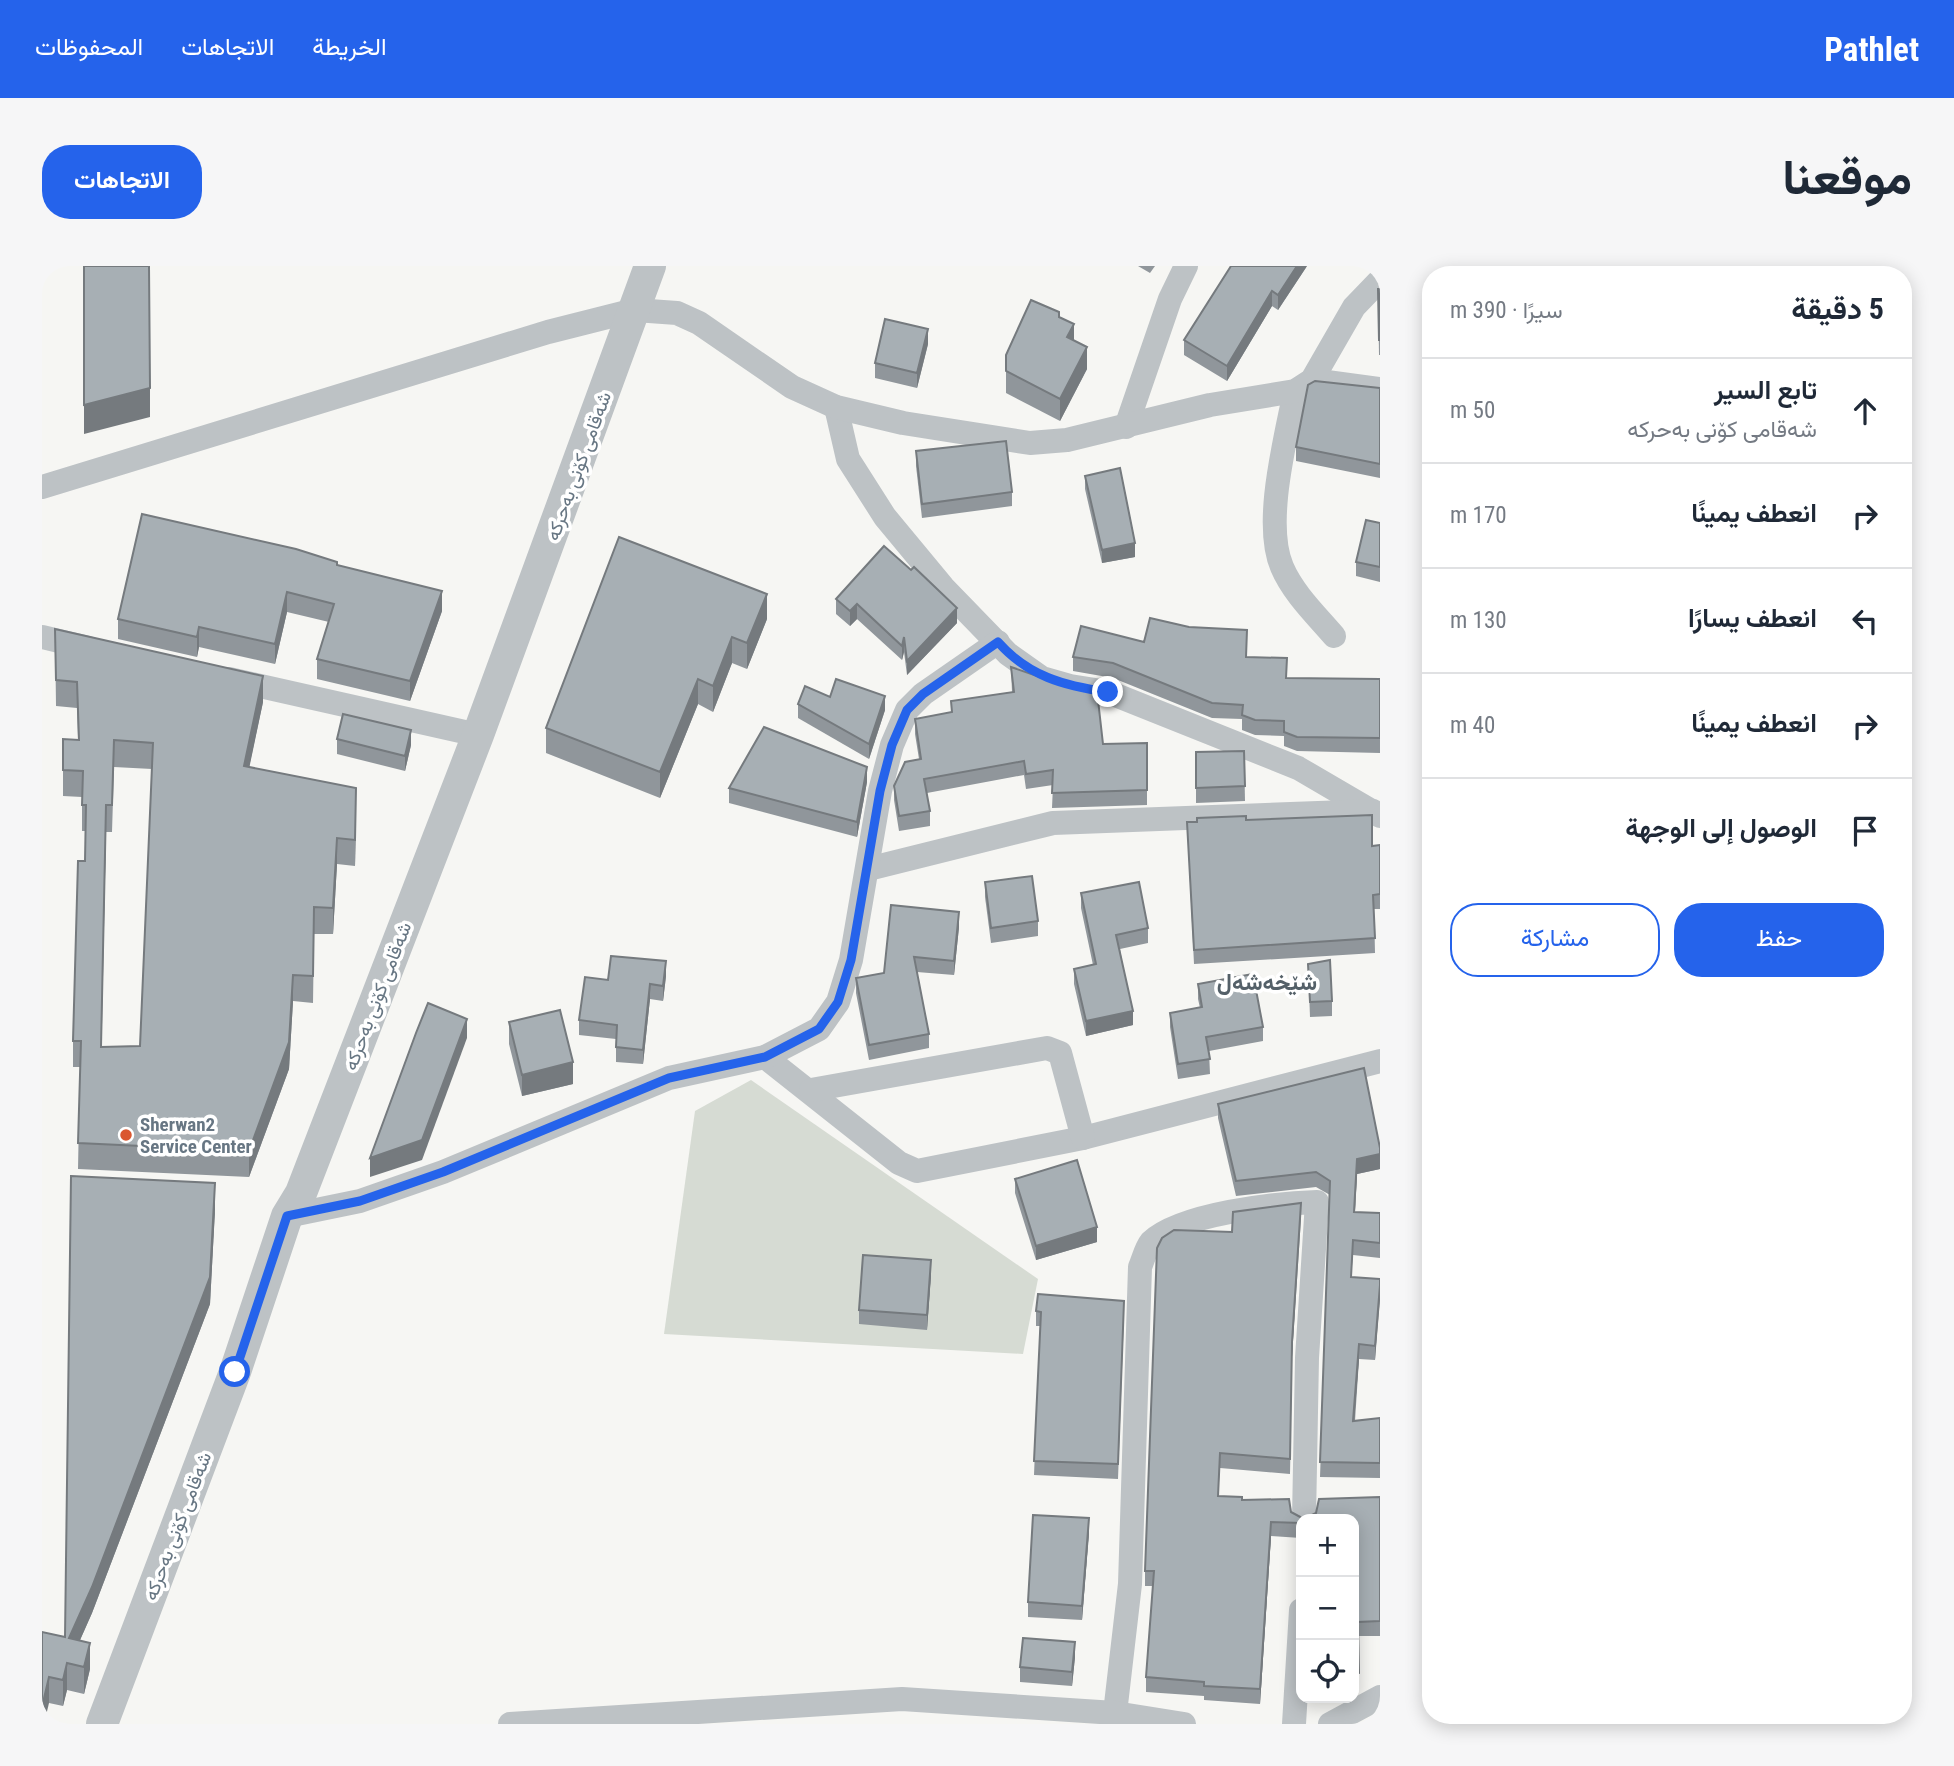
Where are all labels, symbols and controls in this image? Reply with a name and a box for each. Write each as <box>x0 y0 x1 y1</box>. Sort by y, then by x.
text: Pathlet <box>1824 30 1919 69</box>
text: المحفوظات <box>35 33 143 61</box>
text: الاتجاهات <box>181 33 274 61</box>
text: الخريطة <box>312 33 387 61</box>
button: الاتجاهات <box>42 145 202 219</box>
text: موقعنا <box>1782 149 1912 206</box>
text: 5 دقيقة <box>1791 291 1884 326</box>
text: سيرًا · 390 m <box>1450 297 1563 324</box>
text: تابع السير <box>1714 375 1817 405</box>
street label: شەقامی کۆنی بەحرکە <box>541 389 616 544</box>
icon: ahead <box>1846 392 1884 430</box>
text: 50 m <box>1450 397 1495 424</box>
text: شەقامی کۆنی بەحرکە <box>1627 416 1817 443</box>
icon: right <box>1846 497 1884 535</box>
text: انعطف يمينًا <box>1691 498 1817 528</box>
text: 170 m <box>1450 502 1507 529</box>
icon: left <box>1846 602 1884 640</box>
text: انعطف يسارًا <box>1688 603 1817 633</box>
text: 130 m <box>1450 607 1507 634</box>
route end <box>1092 676 1123 707</box>
icon: right <box>1846 707 1884 745</box>
text: انعطف يمينًا <box>1691 708 1817 738</box>
text: 40 m <box>1450 712 1495 739</box>
icon: arrive <box>1846 812 1884 850</box>
text: الوصول إلى الوجهة <box>1625 813 1817 843</box>
button: مشاركة <box>1450 903 1660 977</box>
button: حفظ <box>1674 903 1884 977</box>
street label: شەقامی کۆنی بەحرکە <box>339 919 416 1073</box>
district label: شێخەشەل <box>1217 969 1317 996</box>
place label: Sherwan2 Service Center <box>140 1113 252 1158</box>
marker: Sherwan2 Service Center <box>118 1127 134 1143</box>
route start <box>219 1356 250 1387</box>
street label: شەقامی کۆنی بەحرکە <box>139 1449 216 1603</box>
map controls <box>1296 1514 1359 1703</box>
button: + <box>1296 1514 1359 1577</box>
button: − <box>1296 1577 1359 1640</box>
button: locate <box>1296 1640 1359 1703</box>

